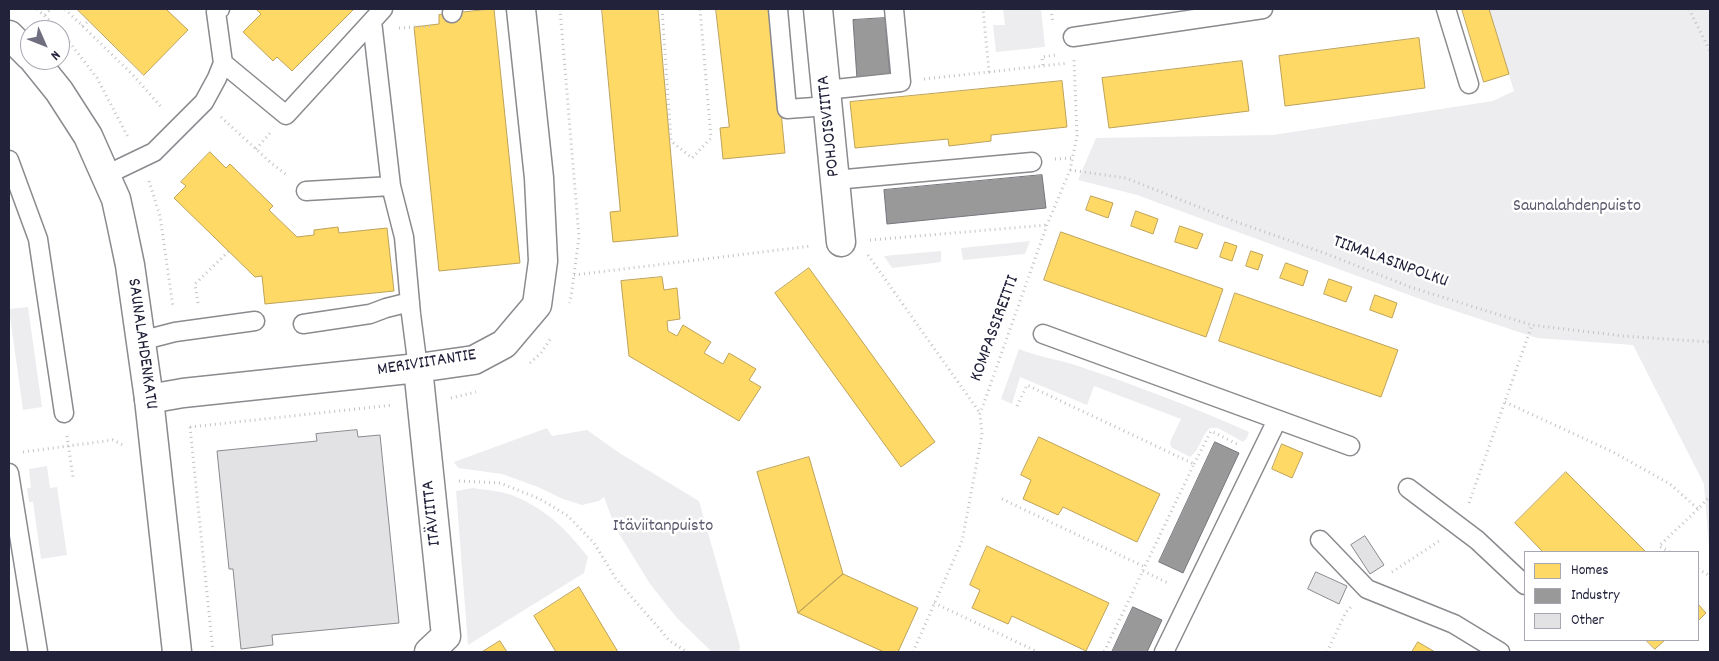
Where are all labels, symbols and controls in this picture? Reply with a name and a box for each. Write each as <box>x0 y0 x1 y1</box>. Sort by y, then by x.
north arrow <box>20 20 70 70</box>
text: N <box>45 45 65 64</box>
street label: POHJOISVIITTA <box>814 74 846 178</box>
park label: Saunalahdenpuisto <box>1513 197 1641 219</box>
street label: TIIMALASINPOLKU <box>1329 232 1451 294</box>
street label: KOMPASSIREITTI <box>967 273 1025 385</box>
street label: SAUNALAHDENKATU <box>121 277 161 411</box>
street label: MERIVIITANTIE <box>376 346 478 382</box>
street label: ITÄVIITTA <box>419 479 447 547</box>
park label: Itäviitanpuisto <box>613 517 713 539</box>
legend <box>1524 551 1699 641</box>
text: Homes <box>1571 560 1609 582</box>
text: Industry <box>1571 585 1620 607</box>
text: Other <box>1571 610 1604 632</box>

